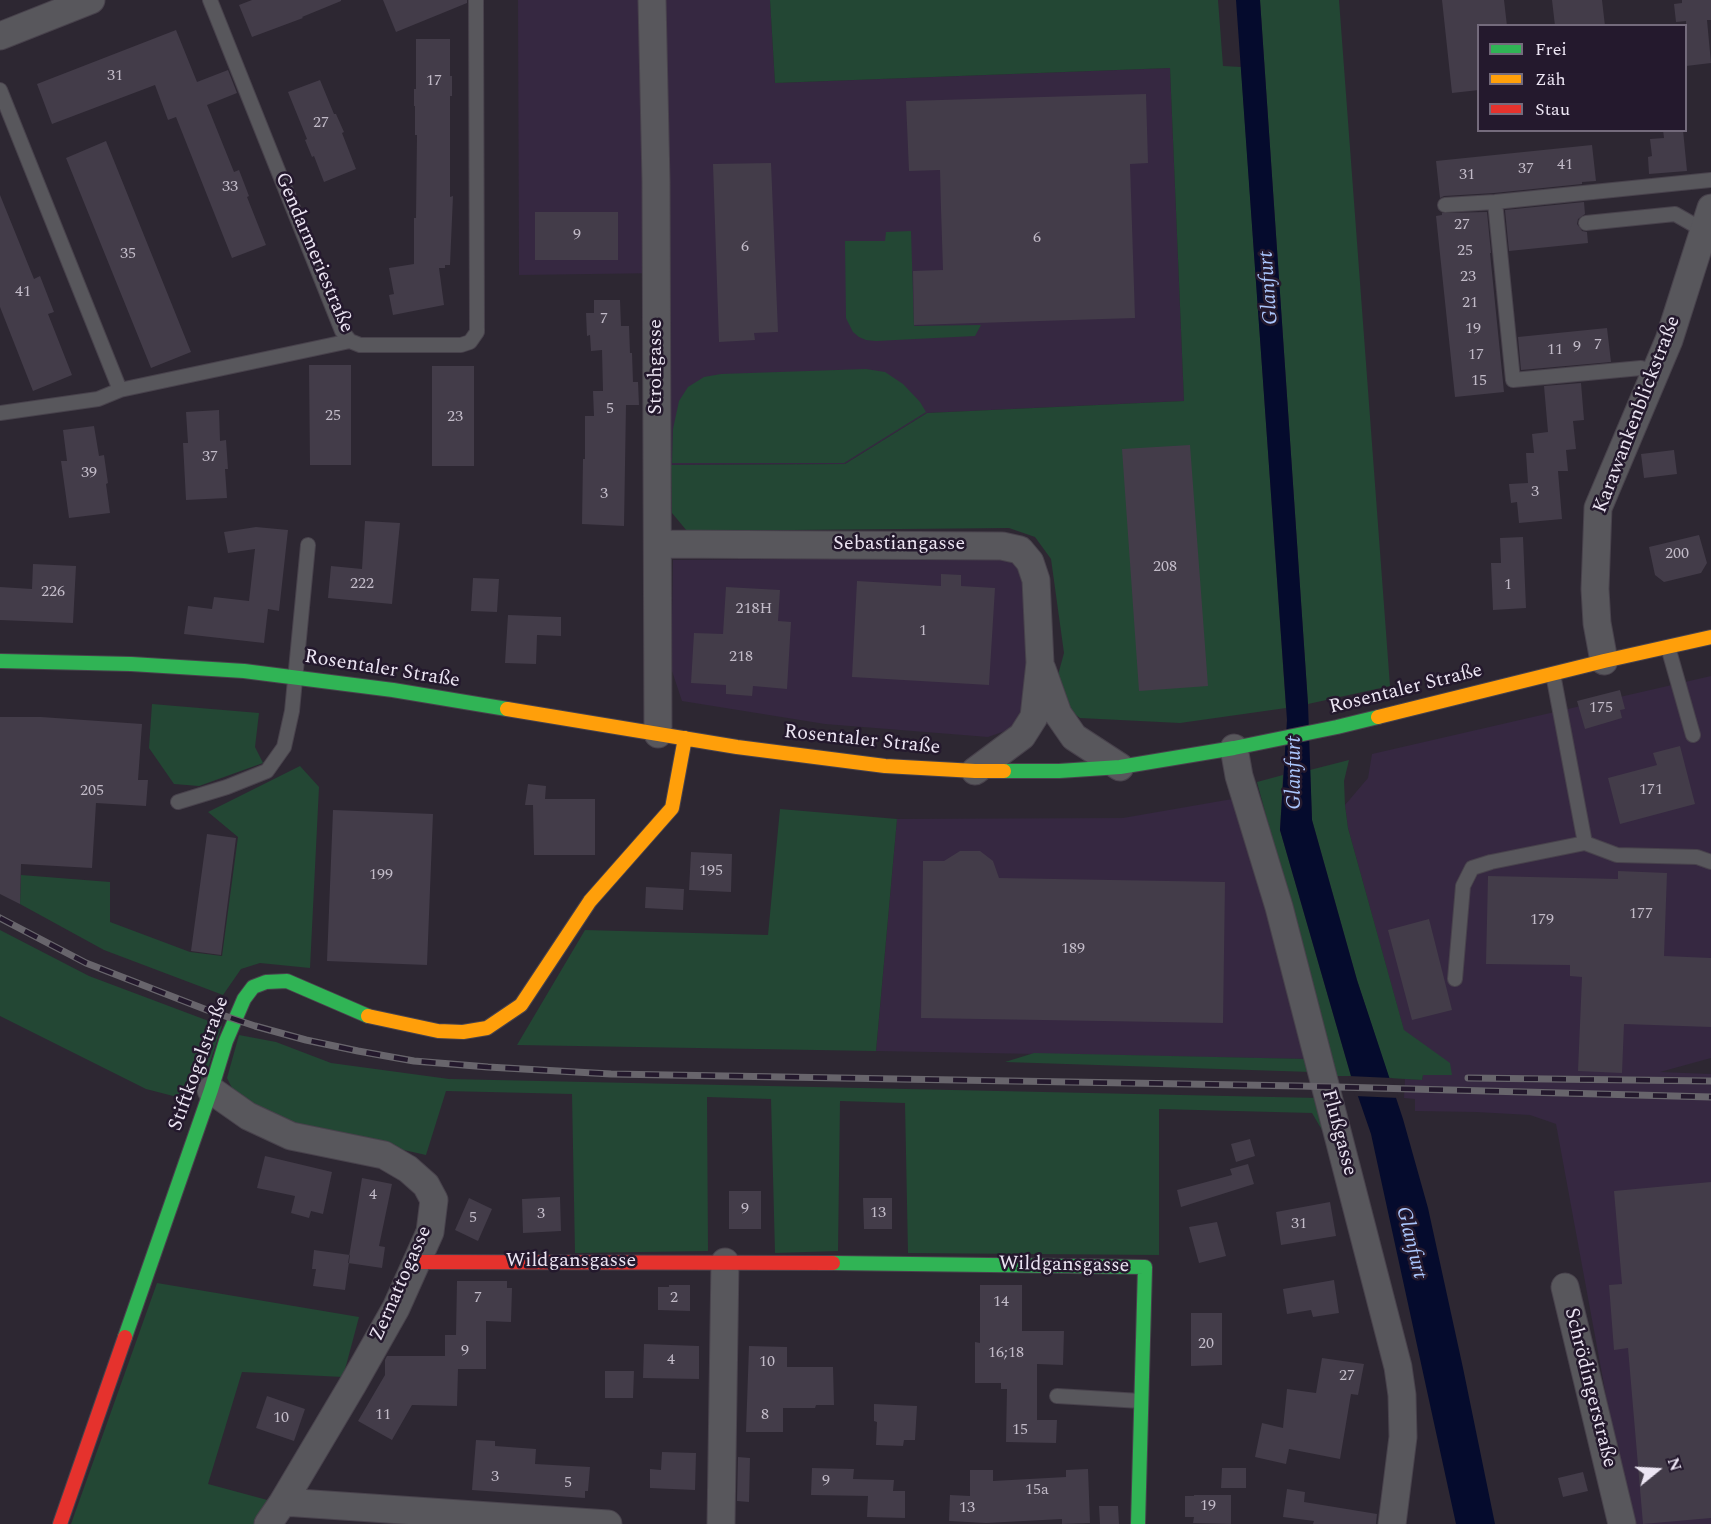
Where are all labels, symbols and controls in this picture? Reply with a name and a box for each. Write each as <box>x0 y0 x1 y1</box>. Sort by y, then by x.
legend <box>1477 24 1687 132</box>
text: Frei <box>1535 36 1567 63</box>
text: Zäh <box>1535 66 1566 93</box>
house number: 31 <box>107 67 123 87</box>
house number: 17 <box>426 72 442 92</box>
text: Stau <box>1535 96 1570 123</box>
house number: 27 <box>313 114 329 134</box>
house number: 41 <box>1557 156 1573 176</box>
house number: 37 <box>1518 160 1534 180</box>
house number: 31 <box>1459 166 1475 186</box>
street label: Gendarmeriestraße <box>268 169 358 337</box>
house number: 33 <box>222 178 238 198</box>
house number: 27 <box>1454 216 1470 236</box>
house number: 9 <box>573 226 581 246</box>
house number: 6 <box>1033 229 1041 249</box>
house number: 6 <box>741 238 749 258</box>
house number: 25 <box>1457 242 1473 262</box>
house number: 35 <box>120 245 136 265</box>
water label: Glanfurt <box>1255 250 1285 326</box>
house number: 23 <box>1460 268 1476 288</box>
house number: 41 <box>15 283 31 303</box>
house number: 21 <box>1462 294 1478 314</box>
house number: 7 <box>600 310 608 330</box>
street label: Karawankenblickstraße <box>1589 313 1687 517</box>
street label: Strohgasse <box>645 319 669 415</box>
house number: 19 <box>1465 320 1481 340</box>
house number: 7 <box>1594 336 1602 356</box>
house number: 9 <box>1573 338 1581 358</box>
house number: 11 <box>1547 341 1563 361</box>
house number: 17 <box>1468 346 1484 366</box>
house number: 15 <box>1471 372 1487 392</box>
house number: 5 <box>606 400 614 420</box>
house number: 25 <box>325 407 341 427</box>
house number: 23 <box>447 408 463 428</box>
house number: 37 <box>202 448 218 468</box>
house number: 39 <box>81 464 97 484</box>
house number: 3 <box>1531 483 1539 503</box>
house number: 3 <box>600 485 608 505</box>
street label: Sebastiangasse <box>833 533 965 557</box>
house number: 200 <box>1665 545 1689 565</box>
house number: 208 <box>1153 558 1177 578</box>
house number: 222 <box>350 575 374 595</box>
house number: 1 <box>1504 576 1512 596</box>
house number: 226 <box>41 583 65 603</box>
house number: 218H <box>736 600 772 620</box>
house number: 1 <box>919 622 927 642</box>
street label: Rosentaler Straße <box>303 646 461 694</box>
house number: 218 <box>729 648 753 668</box>
street label: Rosentaler Straße <box>1327 659 1485 721</box>
house number: 175 <box>1589 699 1613 719</box>
street label: Rosentaler Straße <box>783 721 941 761</box>
water label: Glanfurt <box>1283 736 1309 810</box>
house number: 171 <box>1639 781 1663 801</box>
house number: 205 <box>80 782 104 802</box>
house number: 195 <box>699 862 723 882</box>
house number: 199 <box>369 866 393 886</box>
house number: 177 <box>1629 905 1653 925</box>
house number: 179 <box>1530 911 1554 931</box>
house number: 189 <box>1061 940 1085 960</box>
street label: Stiftkogelstraße <box>165 994 235 1134</box>
street label: Flußgasse <box>1315 1087 1361 1179</box>
house number: 4 <box>369 1186 377 1206</box>
house number: 9 <box>741 1200 749 1220</box>
house number: 13 <box>870 1204 886 1224</box>
water label: Glanfurt <box>1389 1204 1431 1282</box>
house number: 3 <box>537 1205 545 1225</box>
house number: 5 <box>469 1209 477 1229</box>
house number: 31 <box>1291 1215 1307 1235</box>
street label: Zernattogasse <box>366 1223 438 1345</box>
street label: Wildgansgasse <box>506 1250 636 1274</box>
street label: Wildgansgasse <box>999 1253 1129 1279</box>
house number: 7 <box>474 1289 482 1309</box>
house number: 2 <box>670 1289 678 1309</box>
house number: 14 <box>993 1293 1009 1313</box>
street label: Schrödingerstraße <box>1558 1306 1620 1470</box>
house number: 20 <box>1198 1335 1214 1355</box>
house number: 9 <box>461 1342 469 1362</box>
house number: 16;18 <box>988 1344 1024 1364</box>
house number: 4 <box>667 1351 675 1371</box>
house number: 10 <box>759 1353 775 1373</box>
house number: 27 <box>1339 1367 1355 1387</box>
house number: 11 <box>375 1406 391 1426</box>
house number: 8 <box>761 1406 769 1426</box>
house number: 10 <box>273 1409 289 1429</box>
house number: 15 <box>1012 1421 1028 1441</box>
north arrow <box>1627 1440 1687 1500</box>
text: N <box>1661 1455 1688 1474</box>
house number: 3 <box>491 1468 499 1488</box>
house number: 9 <box>822 1472 830 1492</box>
house number: 5 <box>564 1474 572 1494</box>
house number: 15a <box>1025 1481 1049 1501</box>
house number: 19 <box>1200 1497 1216 1517</box>
house number: 13 <box>959 1499 975 1519</box>

